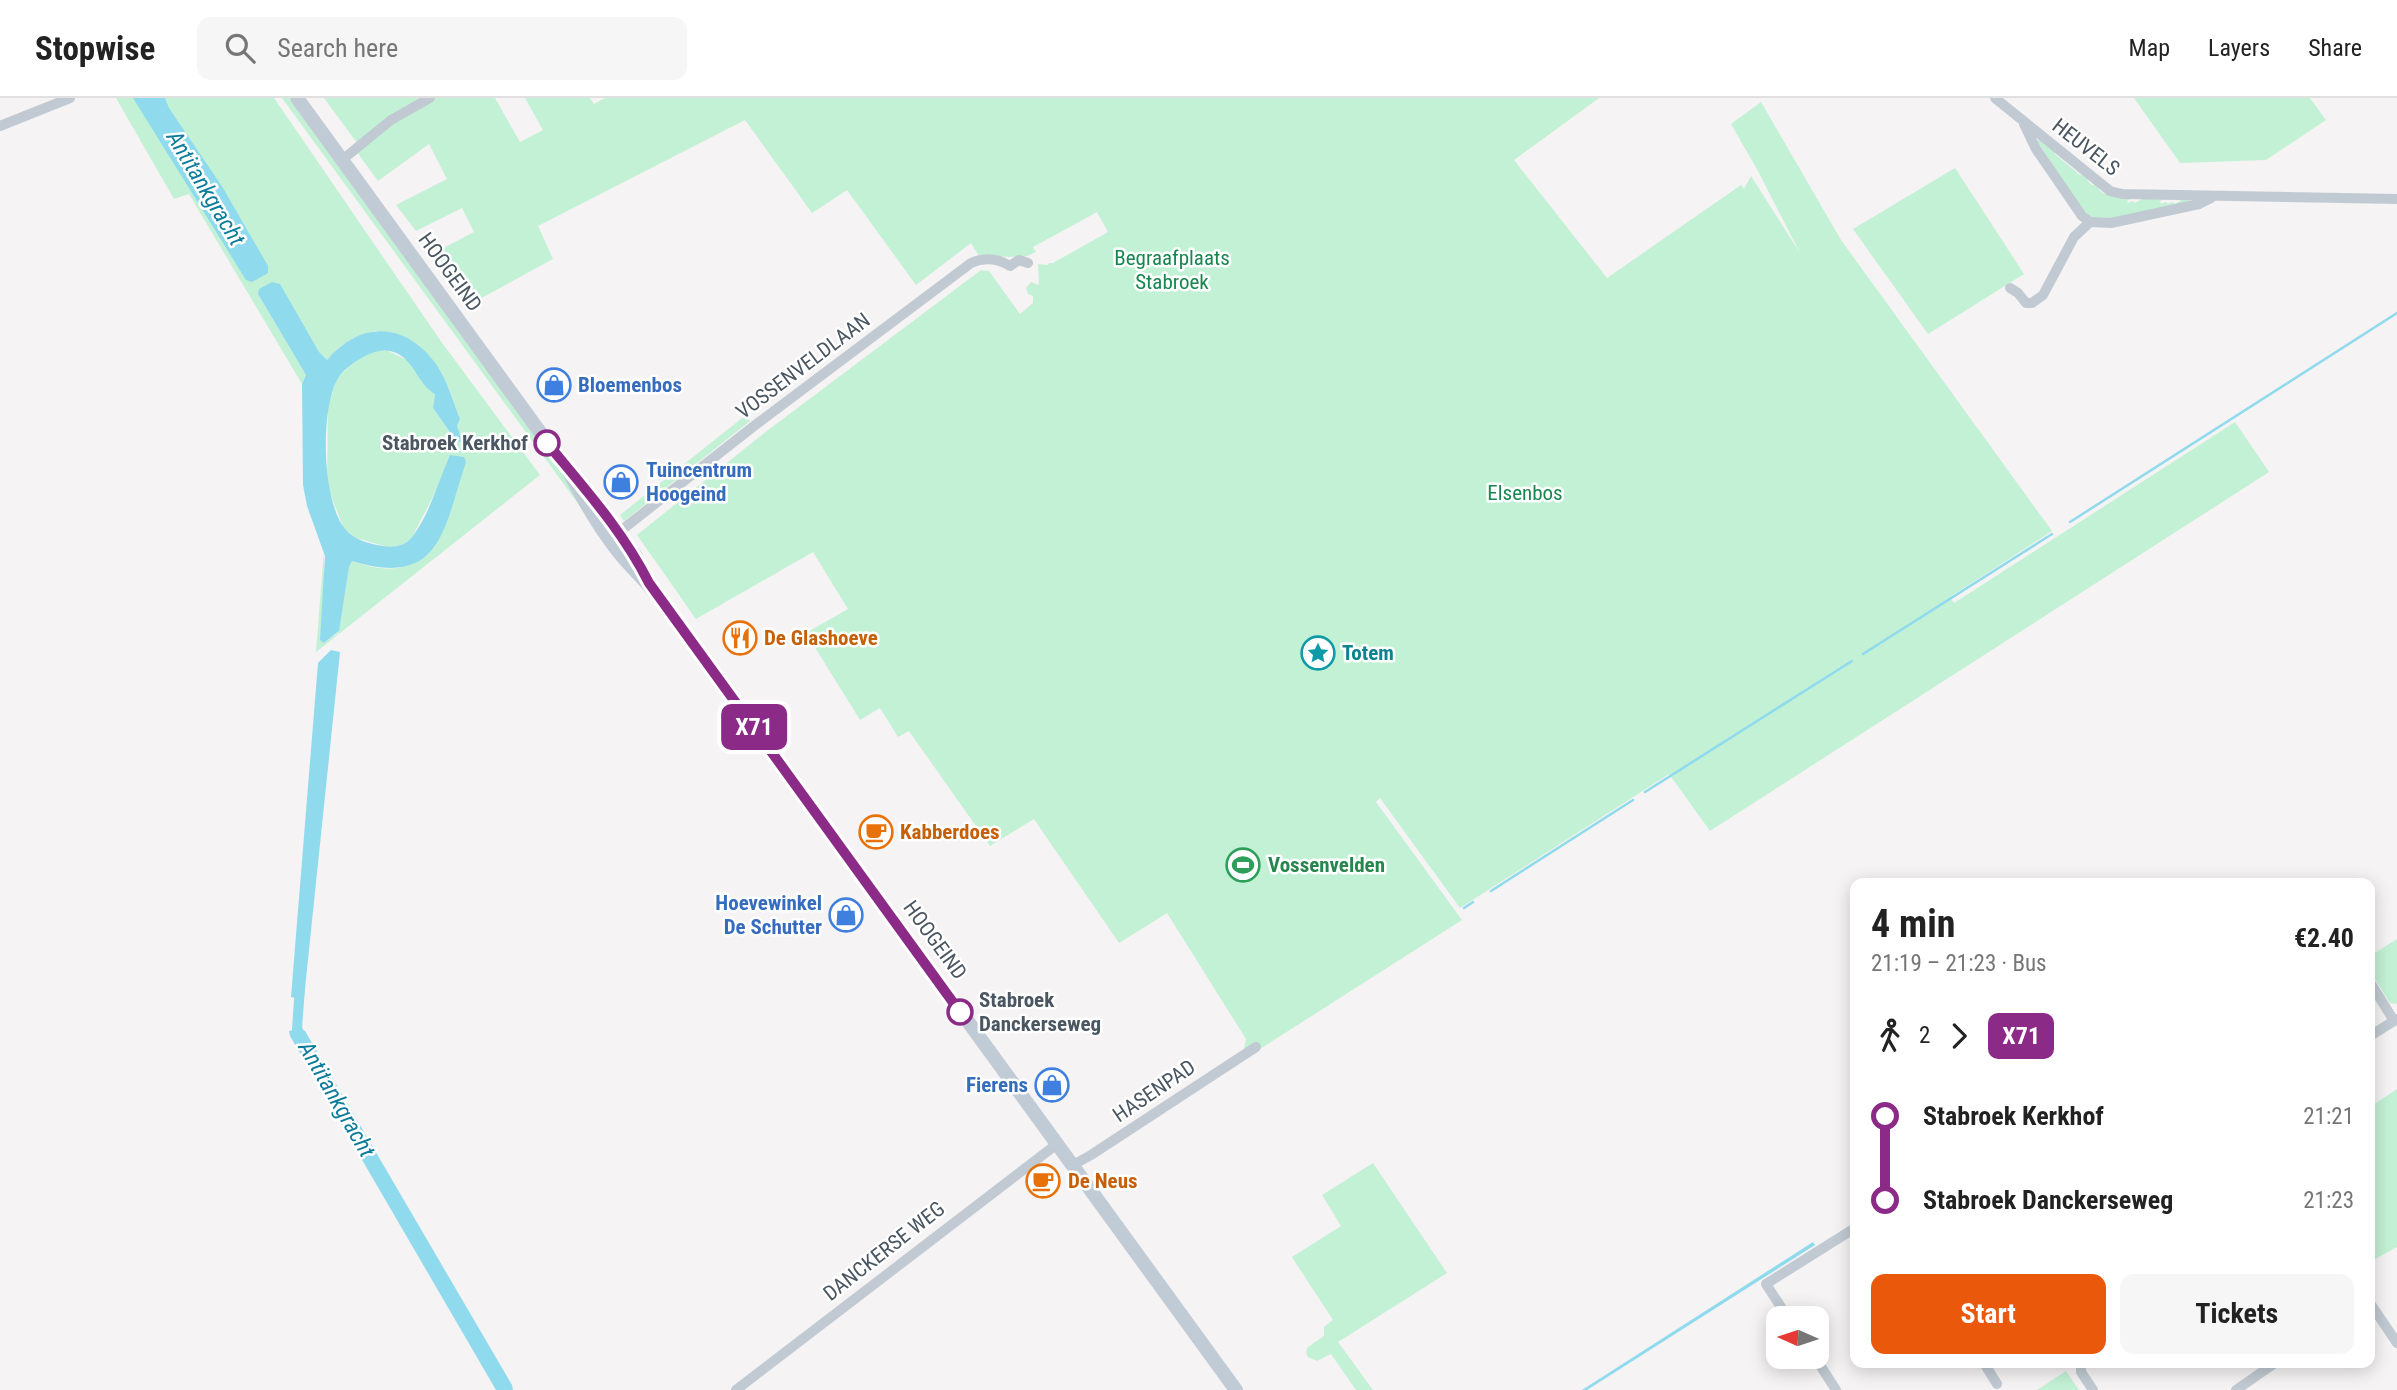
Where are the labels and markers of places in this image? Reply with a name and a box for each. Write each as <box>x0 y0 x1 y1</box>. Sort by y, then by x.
shop icon: Bloemenbos <box>535 366 573 404</box>
place label: Bloemenbos <box>578 373 682 397</box>
marker: Stabroek Kerkhof <box>534 430 560 456</box>
place label: Stabroek Kerkhof <box>382 431 528 455</box>
place label: Tuincentrum Hoogeind <box>646 458 752 506</box>
shop icon: Tuincentrum Hoogeind <box>602 463 640 501</box>
restaurant icon: De Glashoeve <box>721 619 759 657</box>
place label: De Glashoeve <box>764 626 878 650</box>
place icon: Totem <box>1299 634 1337 672</box>
place label: Totem <box>1342 641 1394 665</box>
cafe icon: Kabberdoes <box>857 813 895 851</box>
place label: Kabberdoes <box>900 820 1000 844</box>
sports icon: Vossenvelden <box>1224 846 1262 884</box>
place label: Vossenvelden <box>1268 853 1385 877</box>
place label: Hoevewinkel De Schutter <box>715 891 822 939</box>
shop icon: Hoevewinkel De Schutter <box>827 896 865 934</box>
place label: Stabroek Danckerseweg <box>979 988 1101 1036</box>
marker: Stabroek Danckerseweg <box>947 999 973 1025</box>
shop icon: Fierens <box>1033 1066 1071 1104</box>
place label: Fierens <box>966 1073 1028 1097</box>
cafe icon: De Neus <box>1024 1162 1062 1200</box>
place label: De Neus <box>1068 1169 1138 1193</box>

